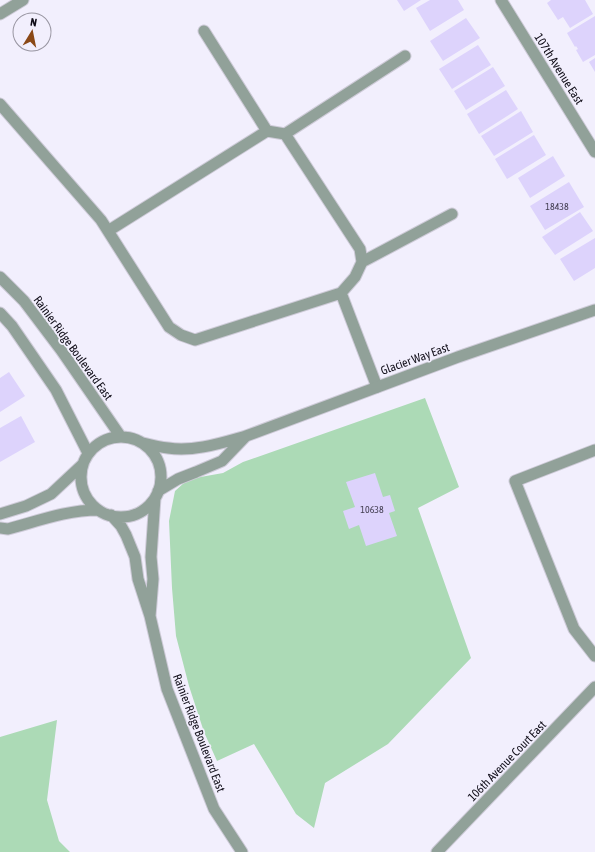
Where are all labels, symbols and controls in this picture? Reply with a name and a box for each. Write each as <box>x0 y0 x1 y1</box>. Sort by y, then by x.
north arrow <box>12 12 52 52</box>
text: N <box>29 16 38 29</box>
street label: 107th Avenue East <box>532 31 587 108</box>
house number: 18438 <box>545 201 569 212</box>
street label: Rainier Ridge Boulevard East <box>31 293 116 403</box>
street label: Glacier Way East <box>379 340 452 378</box>
house number: 10638 <box>360 504 384 515</box>
street label: Rainier Ridge Boulevard East <box>170 672 228 794</box>
street label: 106th Avenue Court East <box>465 717 549 804</box>

